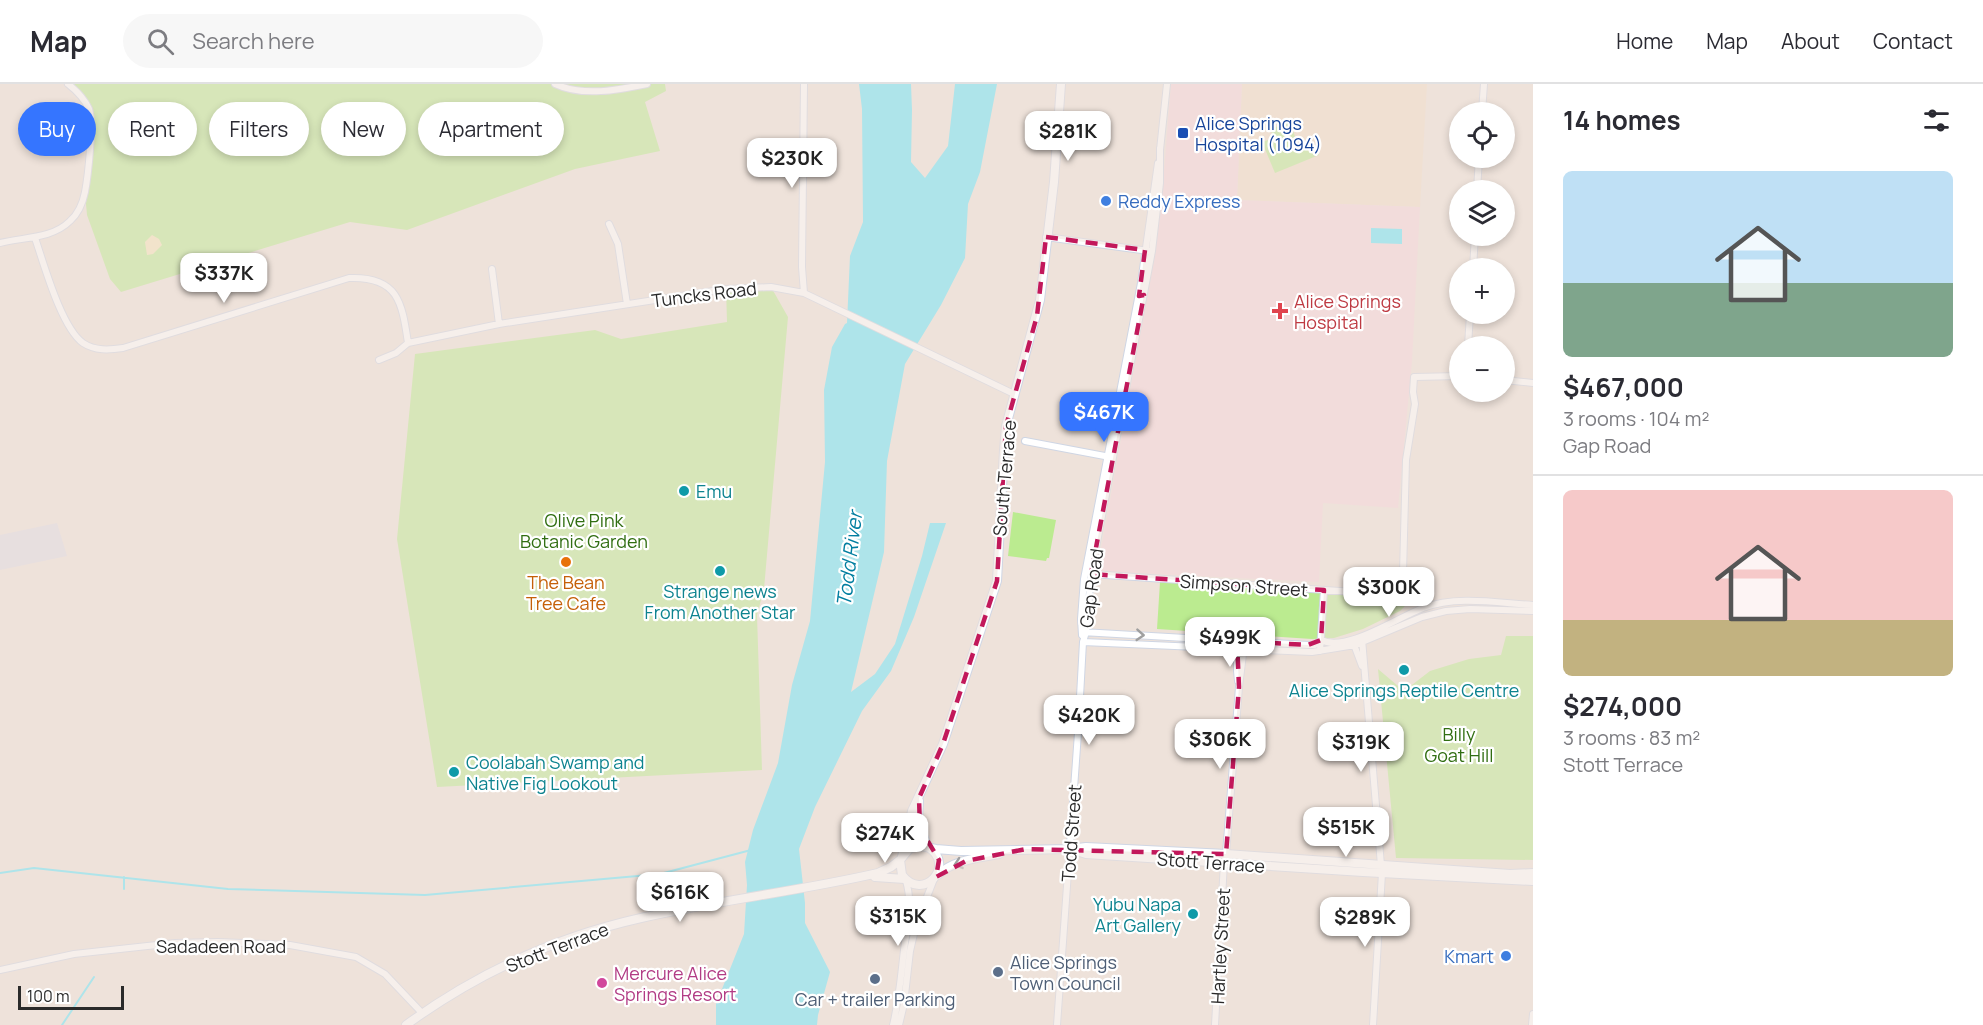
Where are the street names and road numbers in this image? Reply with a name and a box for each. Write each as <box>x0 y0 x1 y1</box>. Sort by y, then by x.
street label: Tuncks Road <box>650 276 758 312</box>
street label: South Terrace <box>987 419 1021 537</box>
street label: Gap Road <box>1074 547 1108 629</box>
street label: Simpson Street <box>1179 569 1309 601</box>
street label: Todd Street <box>1056 783 1086 883</box>
street label: Stott Terrace <box>1156 846 1266 878</box>
street label: Hartley Street <box>1205 887 1235 1005</box>
street label: Stott Terrace <box>502 916 612 978</box>
street label: Sadadeen Road <box>156 934 286 958</box>

